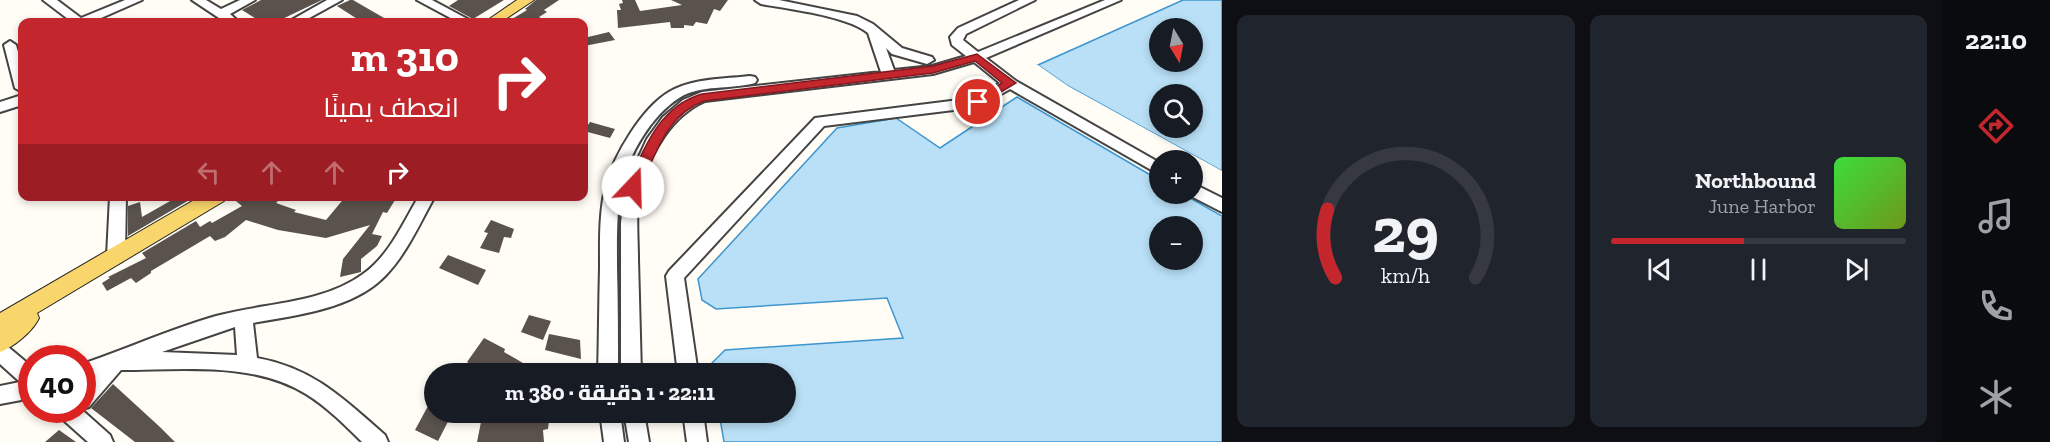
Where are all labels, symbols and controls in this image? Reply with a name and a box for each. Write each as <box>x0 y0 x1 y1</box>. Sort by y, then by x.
north arrow <box>1149 18 1203 72</box>
map controls <box>1149 18 1203 270</box>
text: 22:10 <box>1965 24 2027 56</box>
text: 310 m <box>351 31 459 82</box>
icon: right <box>480 42 558 120</box>
pin <box>952 76 1003 127</box>
button: search <box>1149 84 1203 138</box>
icon: arrive <box>961 85 994 118</box>
text: انعطف يمينًا <box>323 92 459 124</box>
icon: directions <box>1975 105 2017 147</box>
button: + <box>1149 150 1203 204</box>
position arrow <box>601 155 665 219</box>
icon: left <box>192 156 225 189</box>
icon: ahead <box>255 156 288 189</box>
icon: ahead <box>318 156 351 189</box>
icon: right <box>381 156 414 189</box>
text: Northbound <box>1695 167 1816 194</box>
text: 29 <box>1372 193 1439 268</box>
text: June Harbor <box>1708 194 1816 218</box>
icon: music <box>1975 195 2017 237</box>
button: − <box>1149 216 1203 270</box>
icon: previous <box>1643 253 1676 286</box>
icon: pause <box>1742 253 1775 286</box>
icon: next <box>1840 253 1873 286</box>
text: km/h <box>1381 263 1430 288</box>
icon: phone <box>1975 285 2017 327</box>
speed limit sign: 40 <box>18 345 96 423</box>
icon: climate <box>1975 376 2017 418</box>
text: 22:11 · 1 دقيقة · 380 m <box>505 379 715 406</box>

